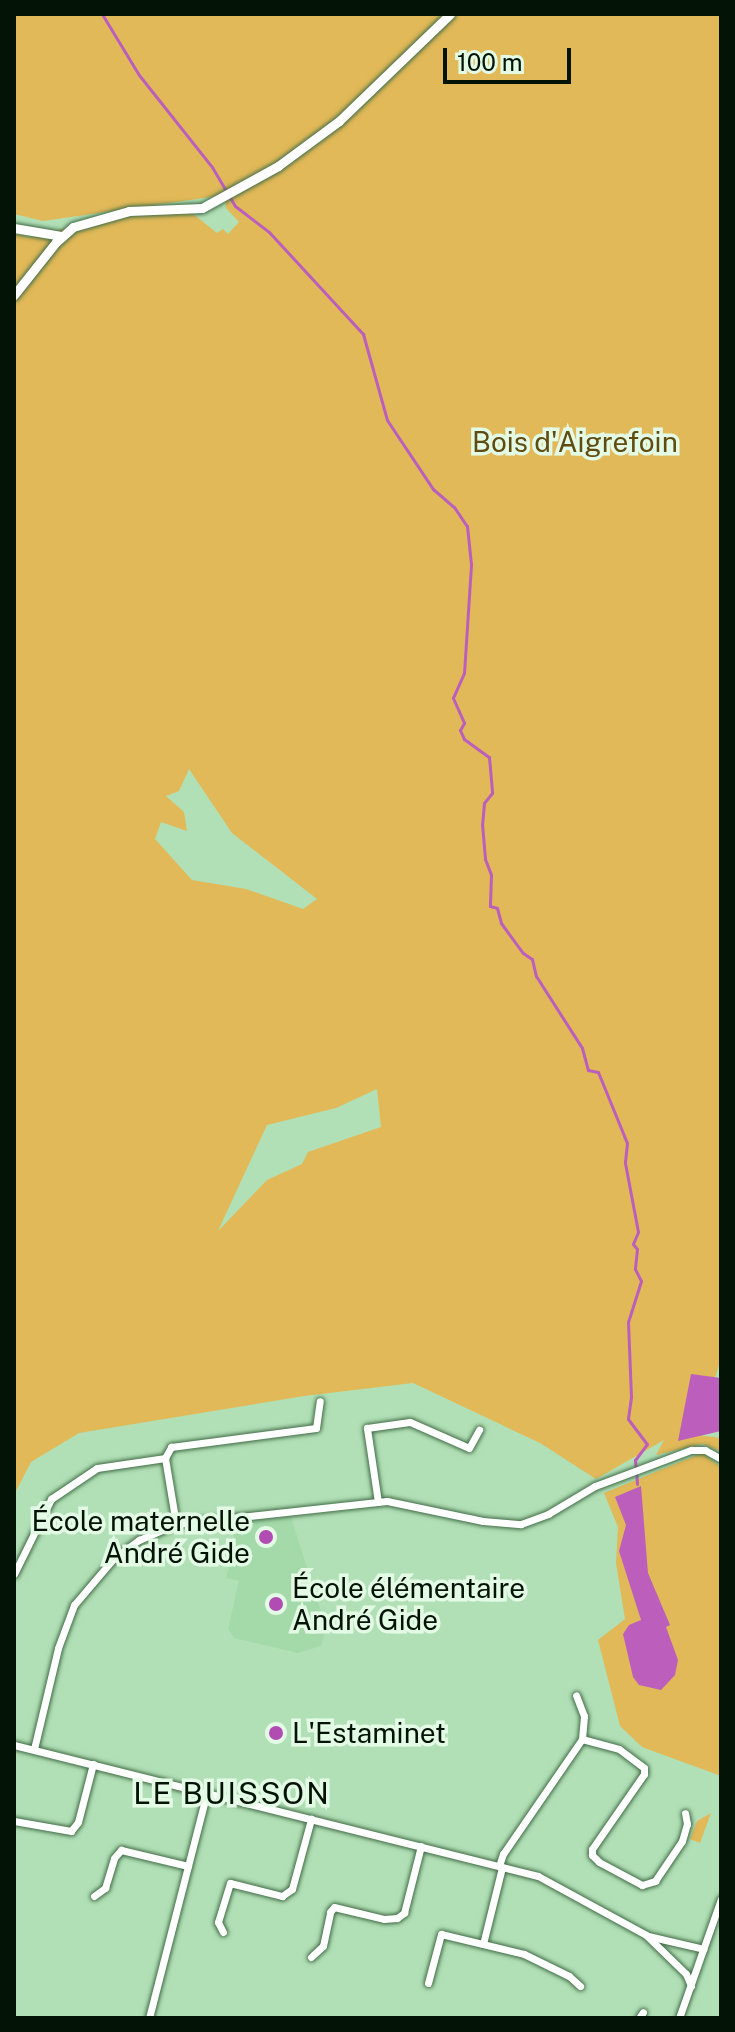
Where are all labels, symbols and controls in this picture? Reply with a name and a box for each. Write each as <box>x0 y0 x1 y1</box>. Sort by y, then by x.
scale bar <box>447 32 575 82</box>
text: 100 m <box>457 48 523 76</box>
park label: Bois d'Aigrefoin <box>472 425 678 459</box>
place label: École maternelle André Gide <box>31 1504 250 1570</box>
marker: École maternelle André Gide <box>257 1528 275 1546</box>
place label: École élémentaire André Gide <box>292 1571 526 1637</box>
marker: École élémentaire André Gide <box>267 1595 285 1613</box>
place label: L'Estaminet <box>292 1716 446 1750</box>
marker: L'Estaminet <box>267 1724 285 1742</box>
district label: LE BUISSON <box>133 1775 331 1811</box>

